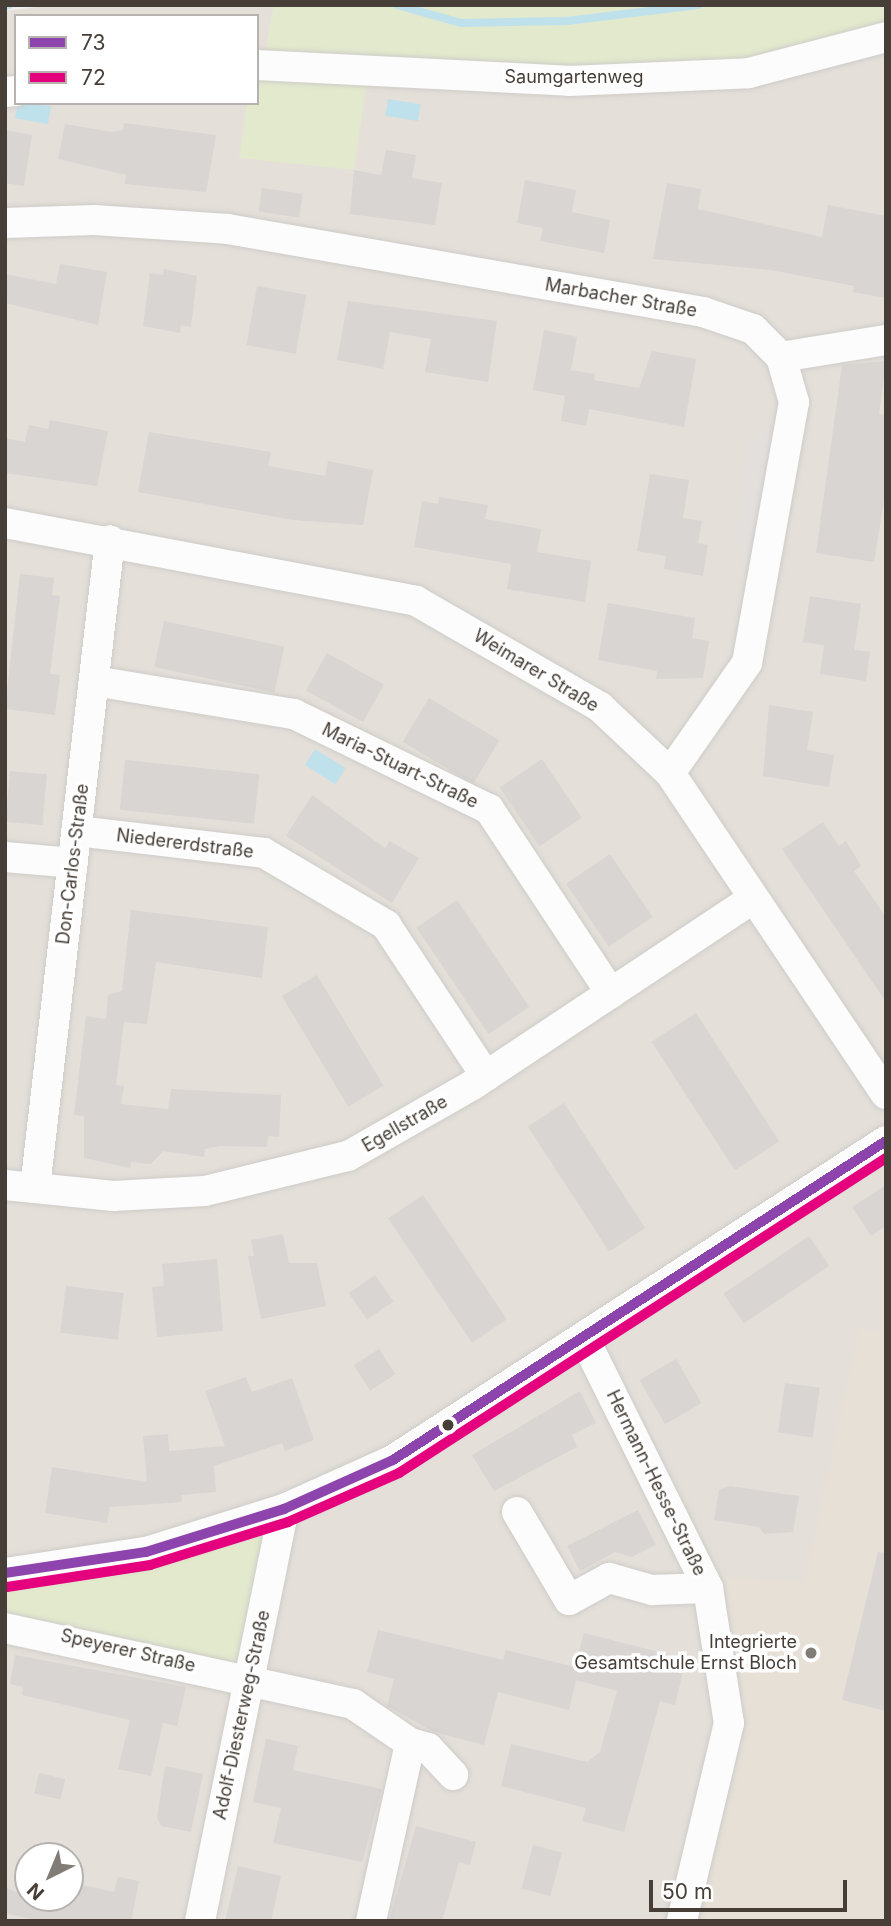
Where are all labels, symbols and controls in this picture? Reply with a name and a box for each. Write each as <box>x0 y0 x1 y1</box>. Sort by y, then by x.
legend <box>14 14 259 105</box>
text: 73 <box>81 30 106 55</box>
text: 72 <box>81 65 106 90</box>
street label: Saumgartenweg <box>504 66 644 88</box>
street label: Marbacher Straße <box>543 274 699 322</box>
street label: Weimarer Straße <box>469 625 603 717</box>
street label: Maria-Stuart-Straße <box>318 719 482 813</box>
street label: Don-Carlos-Straße <box>52 782 94 946</box>
street label: Niedererdstraße <box>115 825 255 863</box>
street label: Egellstraße <box>358 1091 452 1157</box>
street label: Hermann-Hesse-Straße <box>602 1387 710 1579</box>
unlabelled marker <box>441 1418 455 1432</box>
street label: Adolf-Diesterweg-Straße <box>209 1608 275 1822</box>
street label: Speyerer Straße <box>58 1625 198 1677</box>
place label: Integrierte Gesamtschule Ernst Bloch <box>574 1632 797 1674</box>
marker: Integrierte Gesamtschule Ernst Bloch <box>803 1645 819 1661</box>
north arrow <box>14 1842 84 1912</box>
scale bar <box>653 1867 851 1911</box>
text: N <box>23 1878 49 1905</box>
text: 50 m <box>662 1879 712 1904</box>

